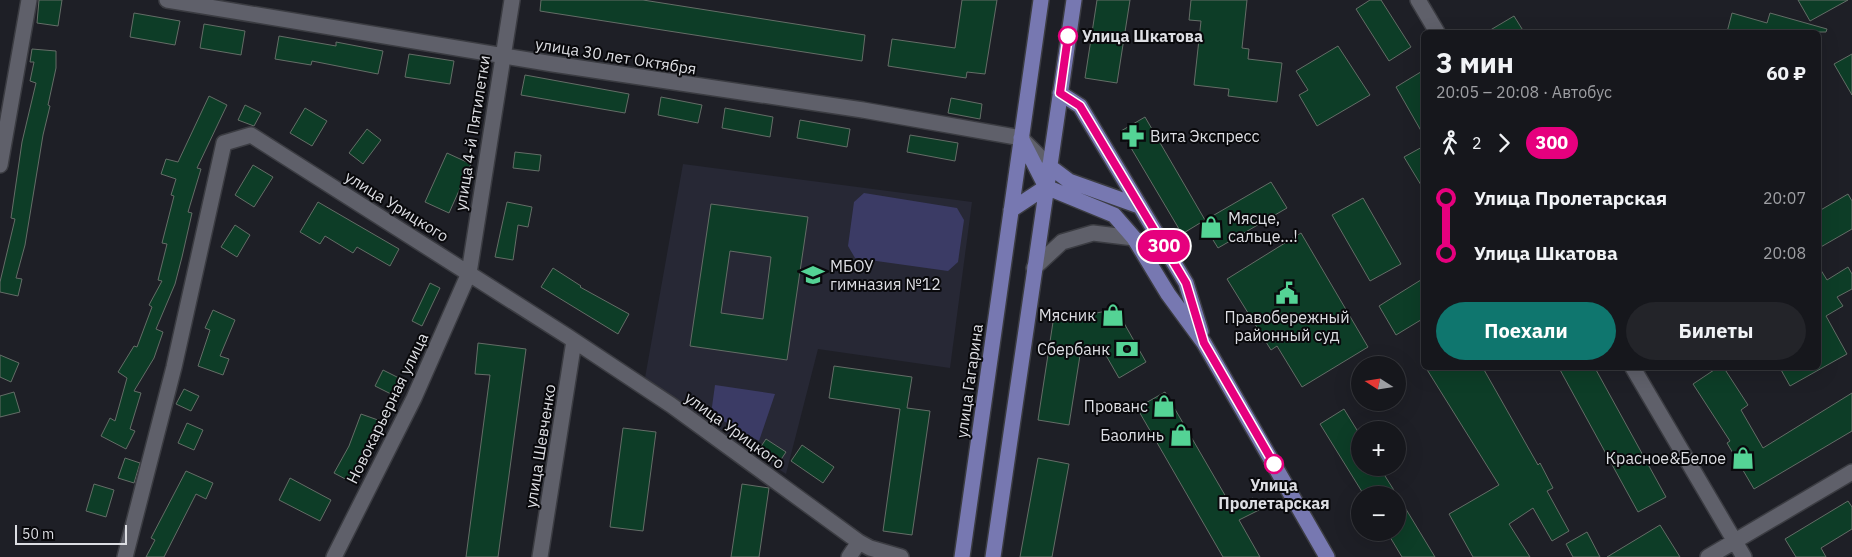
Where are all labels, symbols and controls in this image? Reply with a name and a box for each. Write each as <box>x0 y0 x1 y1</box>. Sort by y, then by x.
marker: Улица Шкатова <box>1058 26 1078 46</box>
place label: Улица Шкатова <box>1082 26 1203 46</box>
street label: улица 30 лет Октября <box>534 33 698 79</box>
text: 3 мин <box>1436 44 1514 81</box>
street label: улица 4-й Пятилетки <box>450 54 494 212</box>
text: 60 ₽ <box>1766 61 1806 85</box>
text: 20:05 – 20:08 · Автобус <box>1436 82 1612 102</box>
pharmacy icon: Вита Экспресс <box>1120 123 1146 149</box>
place label: Вита Экспресс <box>1150 126 1259 146</box>
icon: walk <box>1436 129 1464 157</box>
icon: forward <box>1490 129 1518 157</box>
text: 300 <box>1536 131 1568 154</box>
text: 2 <box>1472 133 1482 153</box>
street label: улица Урицкого <box>341 166 453 246</box>
text: Улица Пролетарская <box>1474 186 1667 210</box>
text: 20:07 <box>1763 188 1806 208</box>
place label: Мясце, сальце...! <box>1228 208 1298 246</box>
shop icon: Мясце, сальце...! <box>1198 214 1224 240</box>
line badge: 300 <box>1135 230 1193 262</box>
text: 300 <box>1148 234 1180 257</box>
text: Улица Шкатова <box>1474 241 1618 265</box>
text: 20:08 <box>1763 243 1806 263</box>
place label: МБОУ гимназия №12 <box>830 256 941 294</box>
school or university icon: МБОУ гимназия №12 <box>800 262 826 288</box>
public building icon: Правобережный районный суд <box>1274 280 1300 306</box>
shop icon: Мясник <box>1100 302 1126 328</box>
button: Поехали <box>1436 302 1616 360</box>
button: Билеты <box>1626 302 1806 360</box>
place label: Мясник <box>1039 305 1096 325</box>
place label: Правобережный районный суд <box>1224 307 1350 345</box>
street label: улица Гагарина <box>951 322 987 439</box>
street label: Новокарьерная улица <box>342 329 432 487</box>
bank icon: Сбербанк <box>1114 336 1140 362</box>
place label: Сбербанк <box>1037 339 1110 359</box>
north arrow <box>1351 356 1406 411</box>
map controls <box>1351 356 1406 541</box>
street label: улица Шевченко <box>520 383 560 509</box>
street label: улица Урицкого <box>681 387 789 473</box>
shop icon: Прованс <box>1151 393 1177 419</box>
place label: Прованс <box>1084 396 1148 416</box>
button: + <box>1351 421 1406 476</box>
shop icon: Баолинь <box>1168 422 1194 448</box>
place label: Баолинь <box>1100 425 1164 445</box>
shop icon: Красное&Белое <box>1730 445 1756 471</box>
place label: Красное&Белое <box>1606 448 1726 468</box>
marker: Улица Пролетарская <box>1264 454 1284 474</box>
place label: Улица Пролетарская <box>1218 475 1330 513</box>
button: − <box>1351 486 1406 541</box>
scale bar <box>15 522 128 545</box>
text: 50 m <box>22 525 54 543</box>

